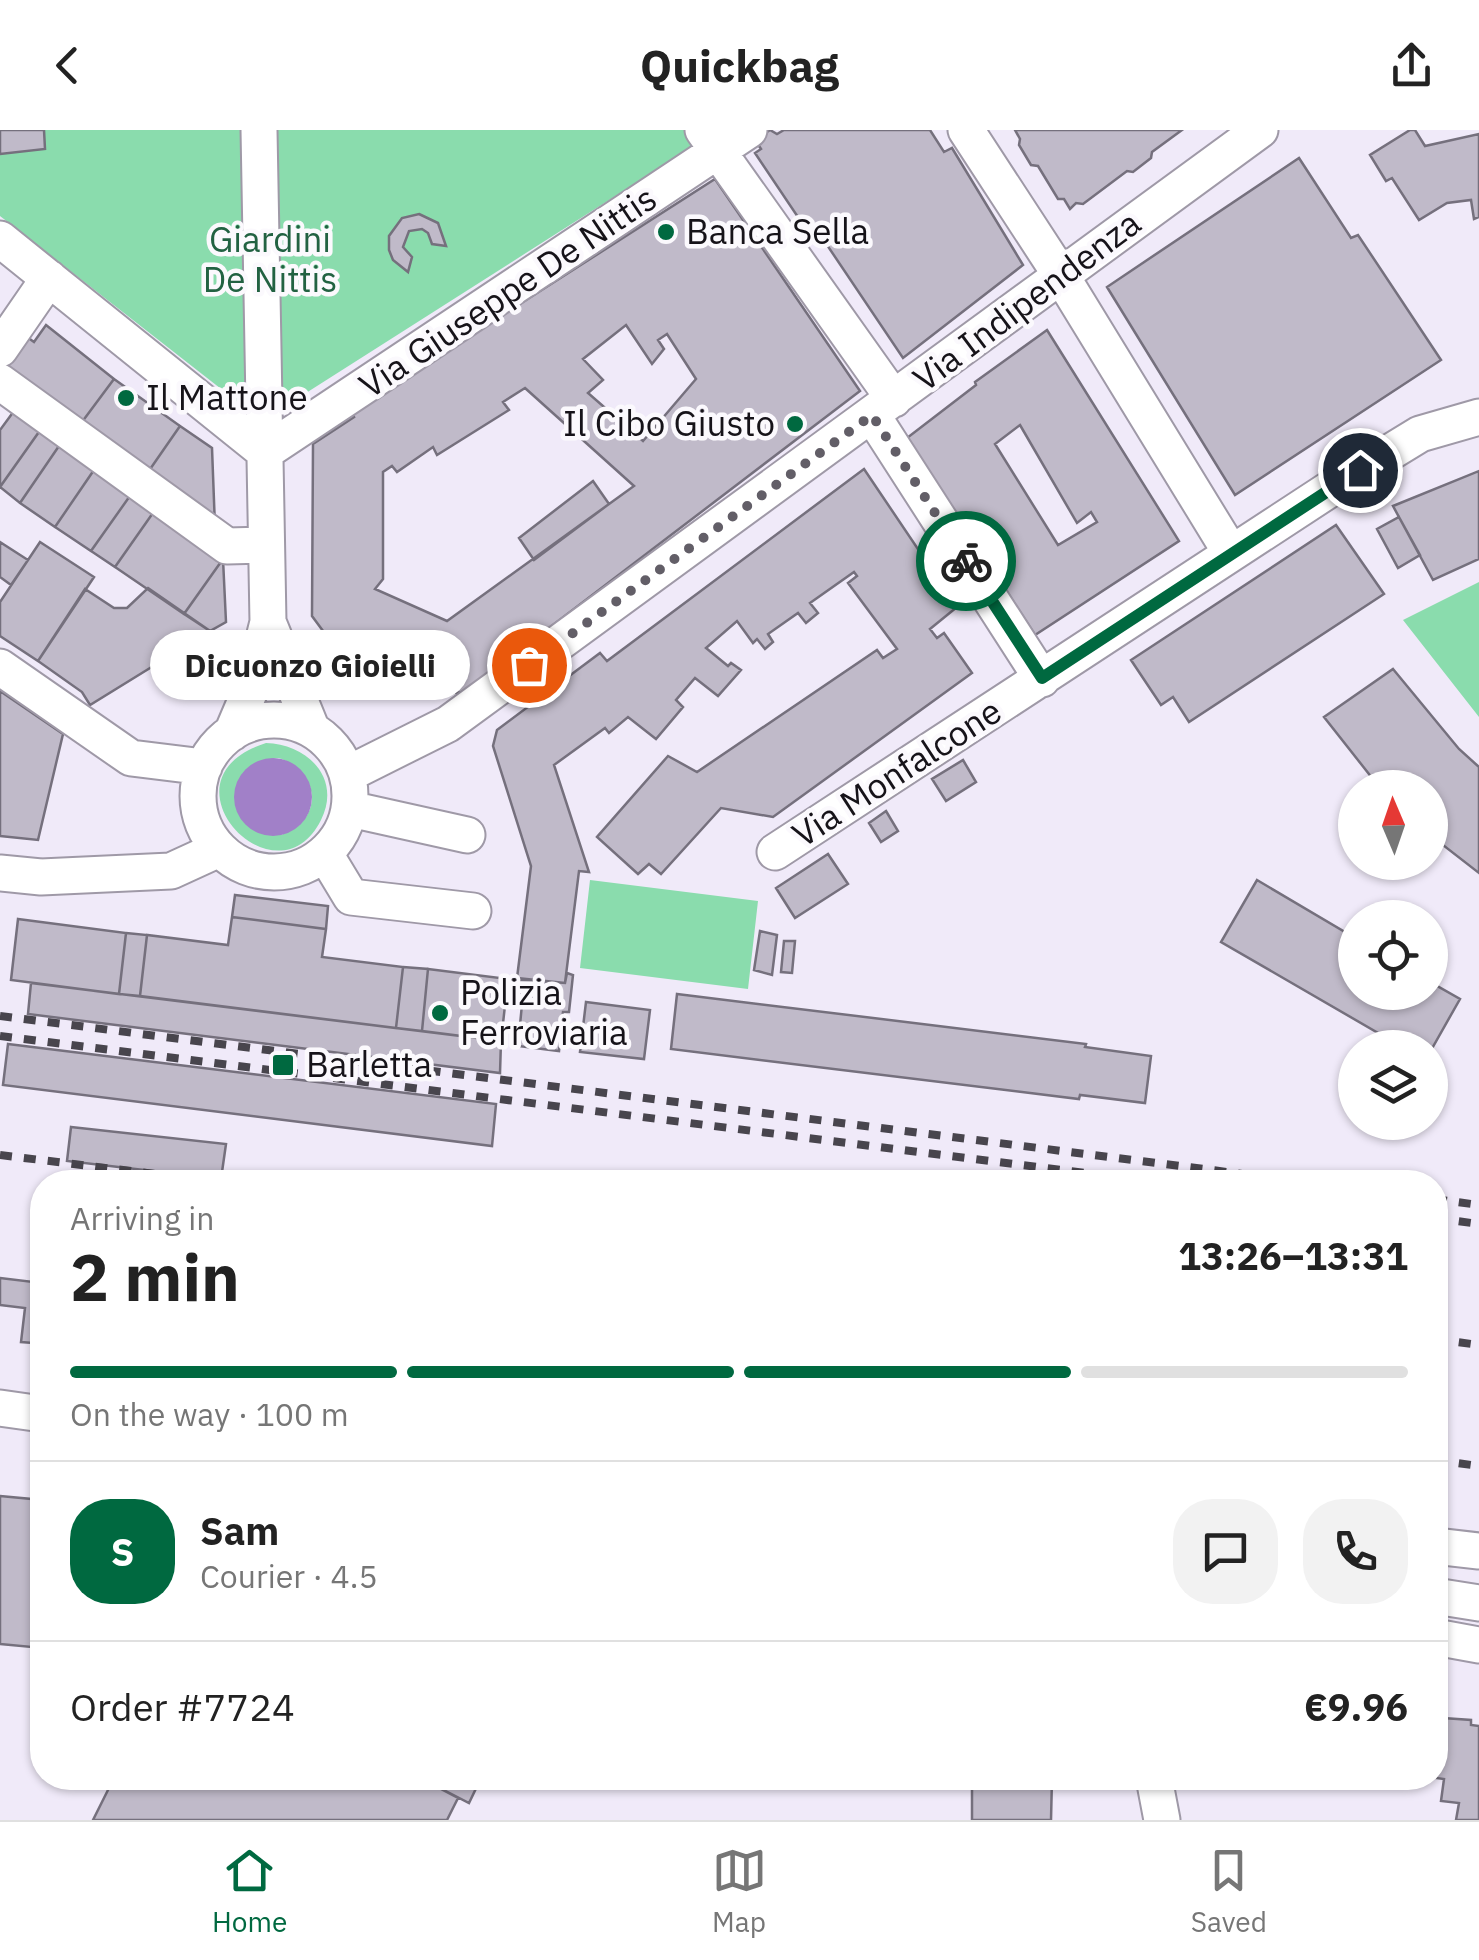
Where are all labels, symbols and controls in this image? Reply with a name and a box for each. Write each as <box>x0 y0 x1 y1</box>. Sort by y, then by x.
text: Quickbag <box>640 36 839 94</box>
icon: back <box>40 38 95 93</box>
icon: share <box>1384 38 1439 93</box>
street label: Via Giuseppe De Nittis <box>350 175 665 408</box>
street label: Via Indipendenza <box>903 199 1150 401</box>
place label: Banca Sella <box>686 208 869 254</box>
park label: Giardini De Nittis <box>203 216 337 302</box>
marker: Banca Sella <box>655 221 677 243</box>
place label: Il Mattone <box>146 374 308 420</box>
marker: Il Mattone <box>115 387 137 409</box>
place label: Il Cibo Giusto <box>563 400 775 446</box>
marker: Il Cibo Giusto <box>784 413 806 435</box>
pin <box>1318 428 1403 513</box>
icon: home <box>1333 443 1388 498</box>
courier <box>916 511 1016 611</box>
icon: bike <box>939 534 994 589</box>
pin <box>487 623 572 708</box>
callout: Dicuonzo Gioielli <box>149 630 469 700</box>
icon: bag <box>502 638 557 693</box>
text: Dicuonzo Gioielli <box>184 644 436 686</box>
street label: Via Monfalcone <box>783 687 1010 857</box>
north arrow <box>1338 770 1448 880</box>
map controls <box>1338 770 1448 1140</box>
button: locate <box>1338 900 1448 1010</box>
place label: Polizia Ferroviaria <box>460 969 628 1055</box>
marker: Polizia Ferroviaria <box>429 1002 451 1024</box>
button: layers <box>1338 1030 1448 1140</box>
place label: Barletta <box>306 1041 432 1087</box>
marker: Barletta <box>270 1052 296 1078</box>
text: Arriving in <box>70 1197 215 1239</box>
text: 13:26–13:31 <box>1178 1231 1408 1280</box>
text: 2 min <box>70 1234 240 1319</box>
text: On the way · 100 m <box>70 1393 349 1435</box>
button: chat <box>1173 1499 1278 1604</box>
button: phone <box>1303 1499 1408 1604</box>
text: Sam <box>200 1506 279 1555</box>
text: S <box>111 1527 134 1576</box>
text: Courier · 4.5 <box>200 1555 378 1597</box>
text: Order #7724 <box>70 1682 295 1731</box>
text: €9.96 <box>1304 1682 1408 1731</box>
tab: Home <box>212 1843 287 1940</box>
tab: Map <box>712 1843 767 1940</box>
tab: Saved <box>1191 1843 1267 1940</box>

